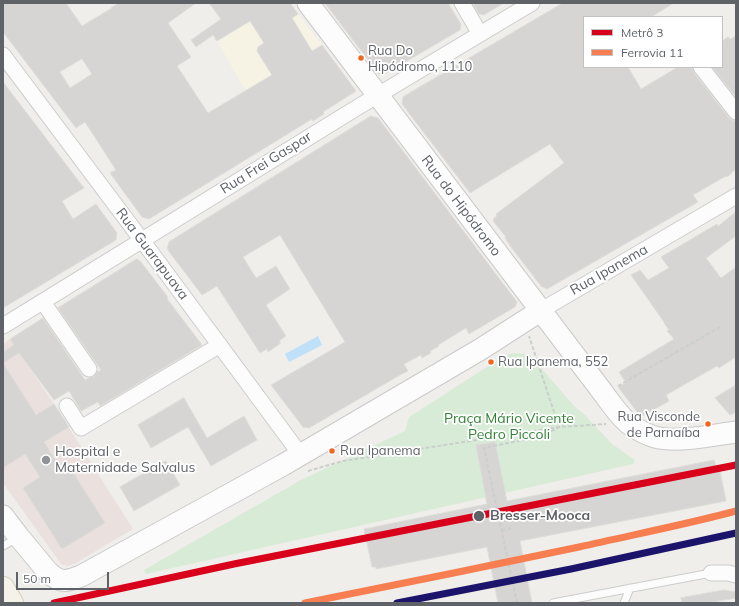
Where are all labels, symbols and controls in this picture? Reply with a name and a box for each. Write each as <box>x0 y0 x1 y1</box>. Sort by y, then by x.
legend <box>583 16 723 68</box>
text: Metrô 3 <box>621 25 663 40</box>
place label: Rua Do Hipódromo, 1110 <box>368 43 472 74</box>
text: Ferrovia 11 <box>621 45 683 60</box>
marker: Rua Do Hipódromo, 1110 <box>356 53 366 63</box>
street label: Rua Frei Gaspar <box>217 128 315 198</box>
street label: Rua do Hipódromo <box>418 152 504 260</box>
street label: Rua Guarapuava <box>112 205 192 303</box>
street label: Rua Ipanema <box>567 241 651 299</box>
place label: Rua Ipanema, 552 <box>498 354 608 370</box>
marker: Rua Ipanema, 552 <box>486 357 496 367</box>
place label: Rua Visconde de Parnaíba <box>617 409 700 440</box>
park label: Praça Mário Vicente Pedro Piccoli <box>444 411 574 444</box>
marker: Rua Visconde de Parnaíba <box>703 419 713 429</box>
place label: Rua Ipanema <box>340 443 421 459</box>
place label: Hospital e Maternidade Salvalus <box>55 444 195 476</box>
marker: Rua Ipanema <box>327 446 337 456</box>
marker: Hospital e Maternidade Salvalus <box>40 454 52 466</box>
place label: Bresser-Mooca <box>490 508 590 524</box>
marker: Bresser-Mooca <box>472 509 486 523</box>
scale bar <box>18 564 111 590</box>
text: 50 m <box>23 571 51 586</box>

